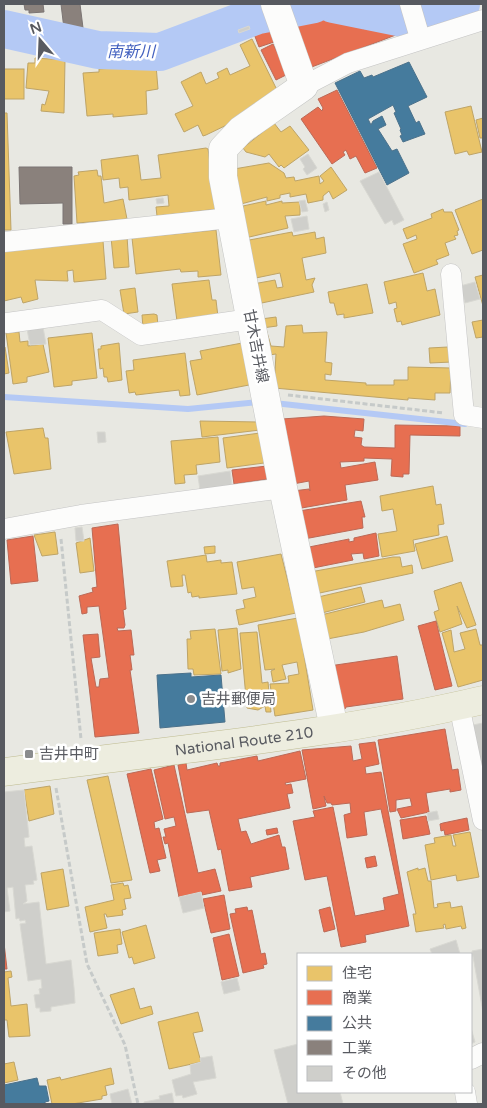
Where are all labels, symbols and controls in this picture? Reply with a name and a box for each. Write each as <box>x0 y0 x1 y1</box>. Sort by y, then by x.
north arrow <box>15 15 65 65</box>
text: N <box>28 18 44 38</box>
water label: 南新川 <box>107 42 157 62</box>
street label: 甘木吉井線 <box>240 307 272 385</box>
place label: 吉井郵便局 <box>201 690 276 708</box>
marker: 吉井郵便局 <box>185 693 197 705</box>
street label: National Route 210 <box>174 723 314 759</box>
place label: 吉井中町 <box>39 745 99 763</box>
marker: 吉井中町 <box>23 748 35 760</box>
legend <box>297 953 472 1093</box>
text: 住宅 <box>342 964 372 982</box>
text: 商業 <box>342 989 372 1007</box>
text: 公共 <box>342 1014 372 1032</box>
text: 工業 <box>342 1039 372 1057</box>
text: その他 <box>342 1064 387 1082</box>

